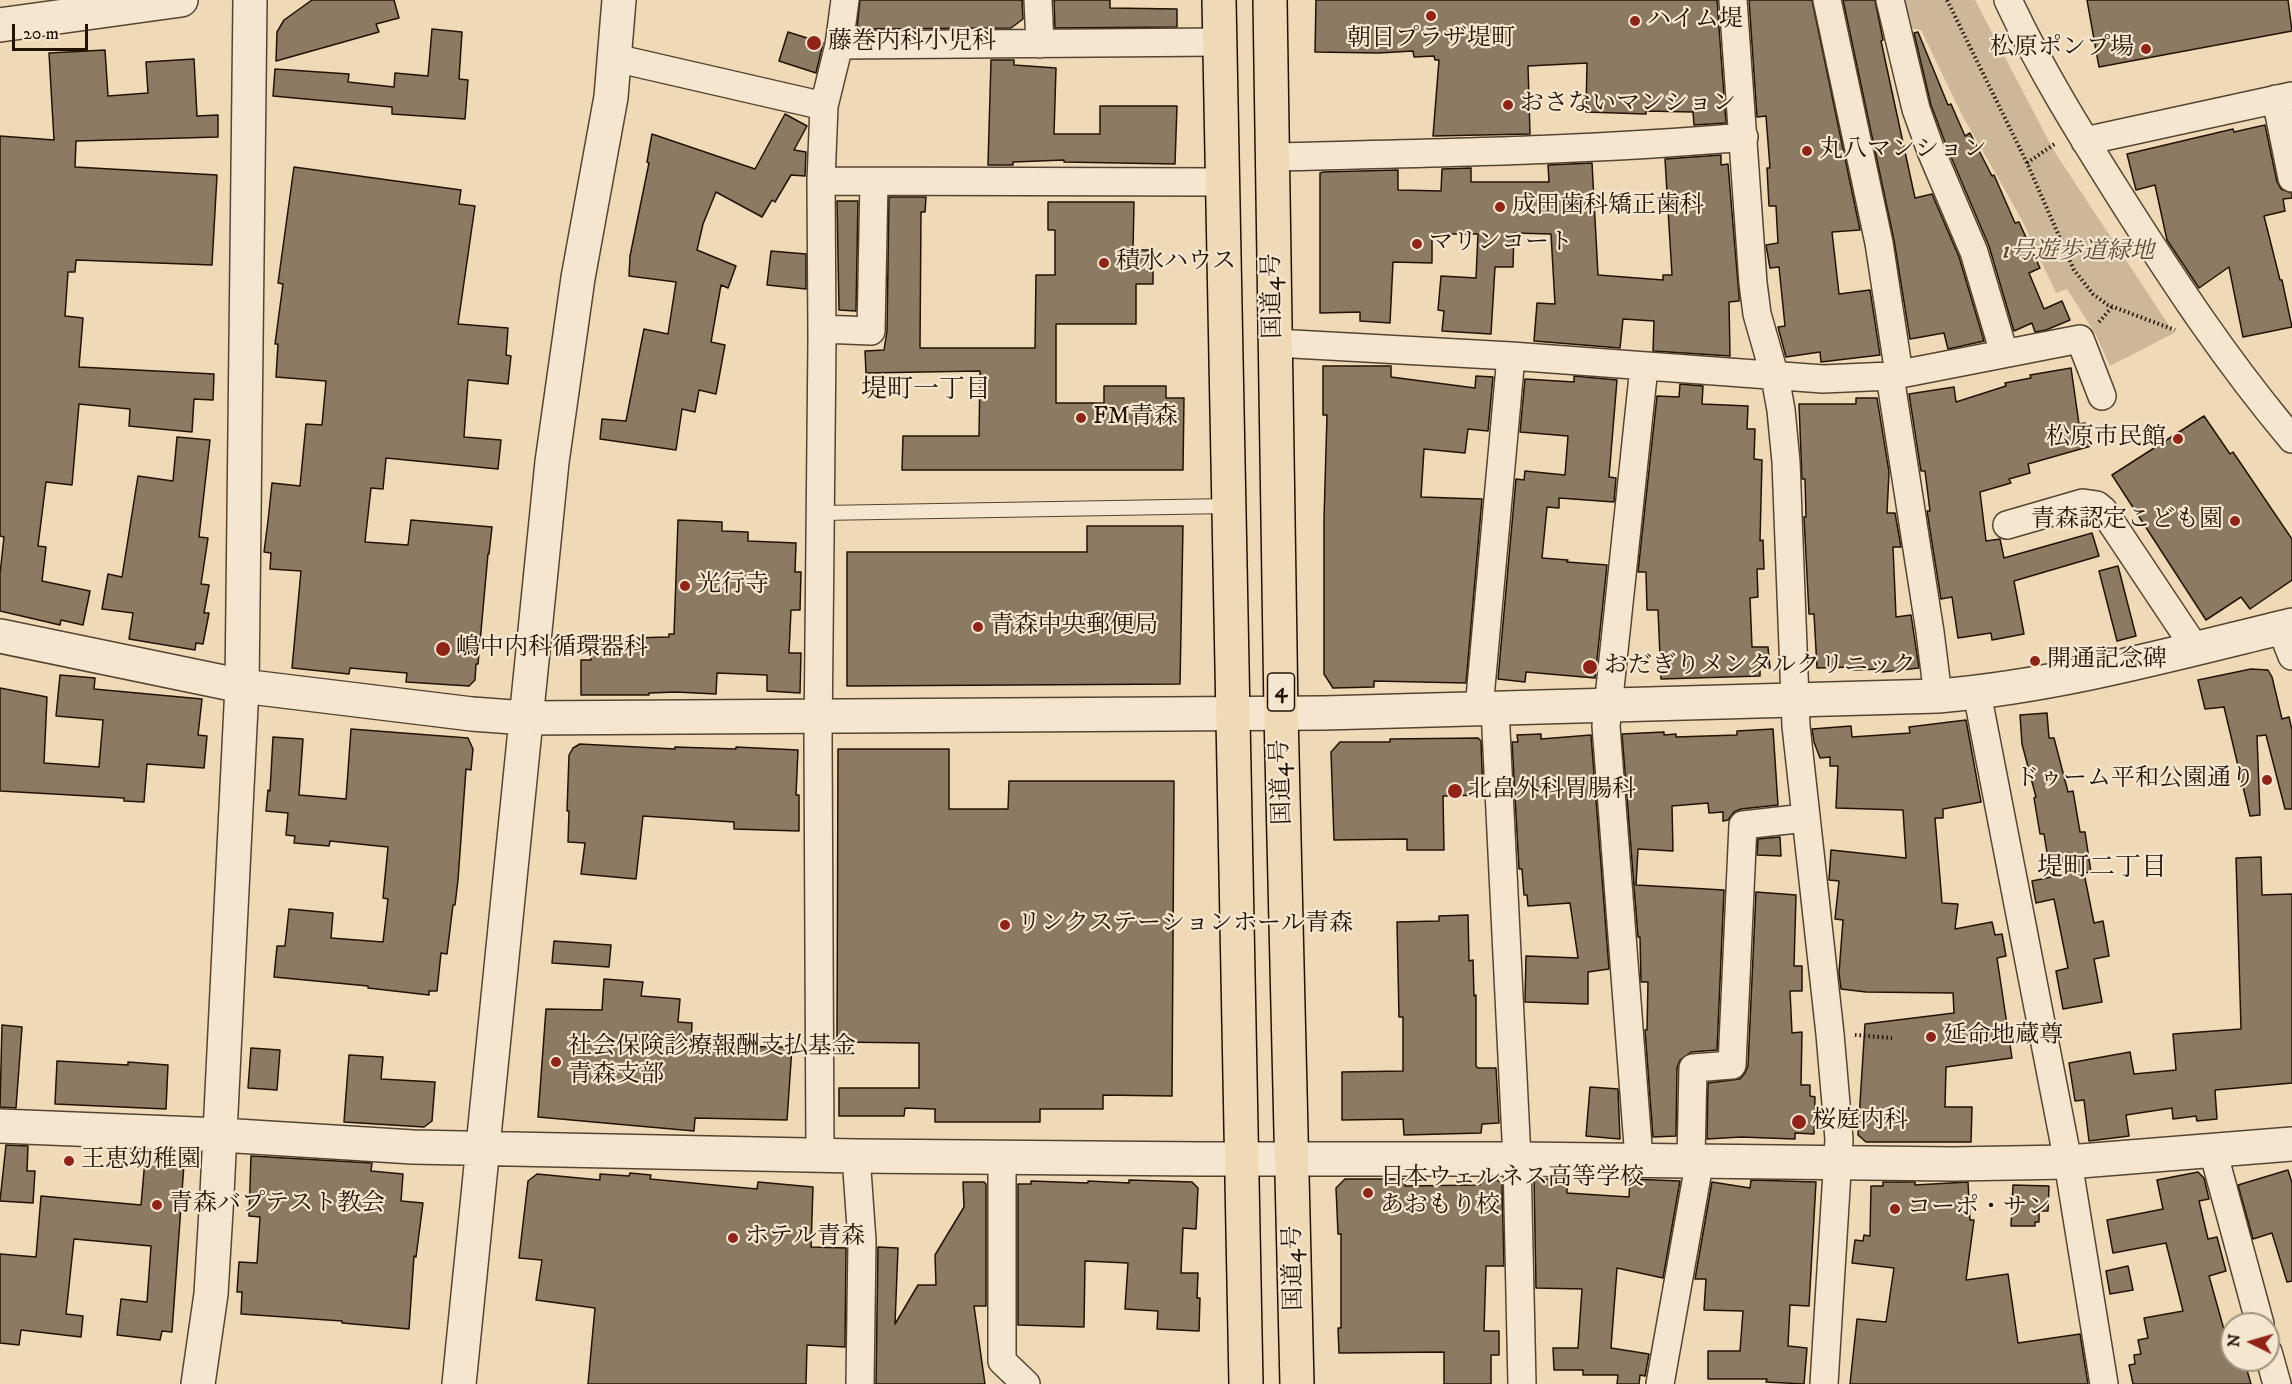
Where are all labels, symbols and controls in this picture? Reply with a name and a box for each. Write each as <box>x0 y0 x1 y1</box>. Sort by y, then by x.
place label: ハイム堤 <box>1647 7 1743 35</box>
marker: 朝日プラザ堤町 <box>1424 9 1438 23</box>
scale bar <box>15 12 92 50</box>
marker: ハイム堤 <box>1628 14 1642 28</box>
text: 20 m <box>23 23 59 45</box>
place label: 朝日プラザ堤町 <box>1347 26 1515 54</box>
place label: 藤巻内科小児科 <box>828 29 996 57</box>
marker: 藤巻内科小児科 <box>805 34 823 52</box>
place label: 松原ポンプ場 <box>1990 35 2134 63</box>
marker: 松原ポンプ場 <box>2139 42 2153 56</box>
place label: おさないマンション <box>1520 91 1736 119</box>
marker: おさないマンション <box>1501 98 1515 112</box>
place label: 丸八マンション <box>1819 137 1987 165</box>
marker: 丸八マンション <box>1800 144 1814 158</box>
place label: 成田歯科矯正歯科 <box>1512 193 1704 221</box>
marker: 成田歯科矯正歯科 <box>1493 200 1507 214</box>
place label: マリンコート <box>1429 230 1573 258</box>
marker: マリンコート <box>1410 237 1424 251</box>
park label: 1号遊歩道緑地 <box>2002 239 2154 267</box>
place label: 積水ハウス <box>1116 249 1236 277</box>
street label: 国道4号 <box>1259 253 1289 339</box>
marker: 積水ハウス <box>1097 256 1111 270</box>
district label: 堤町一丁目 <box>861 376 991 408</box>
place label: FM青森 <box>1093 404 1178 432</box>
marker: FM青森 <box>1074 411 1088 425</box>
place label: 松原市民館 <box>2046 425 2166 453</box>
marker: 松原市民館 <box>2171 432 2185 446</box>
place label: 青森認定こども園 <box>2031 507 2223 535</box>
marker: 青森認定こども園 <box>2228 514 2242 528</box>
place label: 光行寺 <box>697 572 769 600</box>
marker: 光行寺 <box>678 579 692 593</box>
place label: 青森中央郵便局 <box>990 613 1158 641</box>
marker: 青森中央郵便局 <box>971 620 985 634</box>
place label: 嶋中内科循環器科 <box>456 635 648 663</box>
marker: 嶋中内科循環器科 <box>434 640 452 658</box>
place label: 開通記念碑 <box>2047 647 2167 675</box>
place label: おだぎりメンタルクリニック <box>1604 653 1916 681</box>
marker: 開通記念碑 <box>2028 654 2042 668</box>
marker: おだぎりメンタルクリニック <box>1581 658 1599 676</box>
road number: 4 <box>1268 673 1294 711</box>
street label: 国道4号 <box>1267 739 1299 825</box>
place label: ドゥーム平和公園通り <box>2015 766 2255 794</box>
marker: ドゥーム平和公園通り <box>2260 773 2274 787</box>
place label: 北畠外科胃腸科 <box>1468 777 1636 805</box>
marker: 北畠外科胃腸科 <box>1446 782 1464 800</box>
district label: 堤町二丁目 <box>2037 854 2167 886</box>
place label: リンクステーションホール青森 <box>1017 911 1353 939</box>
marker: リンクステーションホール青森 <box>998 918 1012 932</box>
place label: 延命地蔵尊 <box>1943 1023 2063 1051</box>
marker: 延命地蔵尊 <box>1924 1030 1938 1044</box>
place label: 社会保険診療報酬支払基金 青森支部 <box>568 1034 856 1090</box>
marker: 社会保険診療報酬支払基金 青森支部 <box>549 1055 563 1069</box>
place label: 桜庭内科 <box>1812 1108 1908 1136</box>
marker: 桜庭内科 <box>1790 1113 1808 1131</box>
place label: 王恵幼稚園 <box>81 1147 201 1175</box>
marker: 王恵幼稚園 <box>62 1154 76 1168</box>
place label: 日本ウェルネス高等学校 あおもり校 <box>1380 1165 1644 1221</box>
marker: 日本ウェルネス高等学校 あおもり校 <box>1361 1186 1375 1200</box>
place label: 青森バプテスト教会 <box>169 1191 385 1219</box>
place label: コーポ・サン <box>1907 1195 2051 1223</box>
marker: 青森バプテスト教会 <box>150 1198 164 1212</box>
marker: コーポ・サン <box>1888 1202 1902 1216</box>
place label: ホテル青森 <box>745 1224 865 1252</box>
street label: 国道4号 <box>1280 1225 1310 1311</box>
marker: ホテル青森 <box>726 1231 740 1245</box>
north arrow <box>2220 1312 2280 1372</box>
text: N <box>2224 1333 2245 1348</box>

